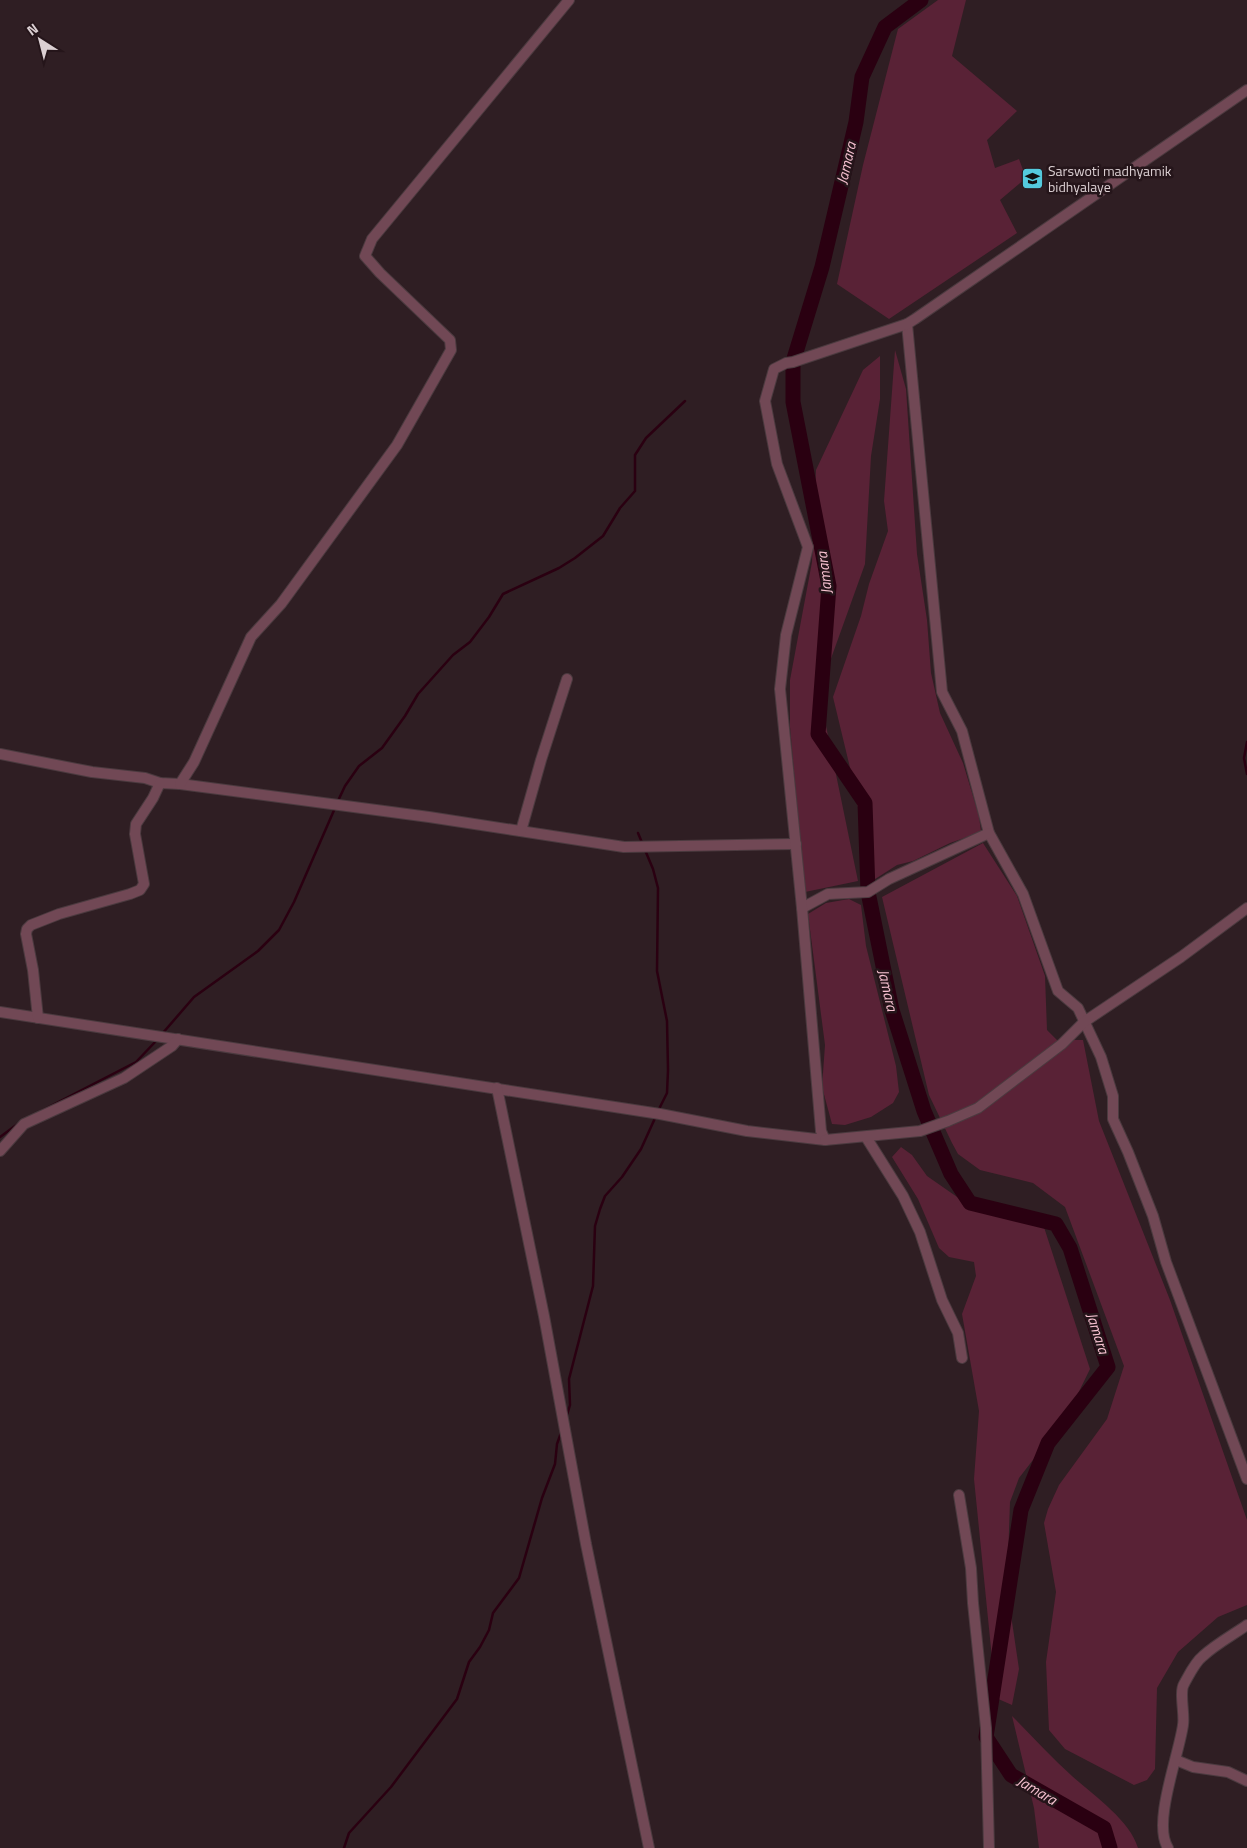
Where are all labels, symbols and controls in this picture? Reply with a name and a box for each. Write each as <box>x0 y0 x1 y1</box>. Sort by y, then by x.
north arrow <box>15 15 65 65</box>
text: N <box>22 18 42 40</box>
water label: Jamara <box>830 138 862 186</box>
place label: Sarswoti madhyamik bidhyalaye <box>1048 160 1172 197</box>
school or university icon: Sarswoti madhyamik bidhyalaye <box>1020 166 1044 190</box>
water label: Jamara <box>810 549 838 596</box>
water label: Jamara <box>872 967 904 1015</box>
water label: Jamara <box>1080 1309 1116 1358</box>
water label: Jamara <box>1013 1769 1062 1811</box>

